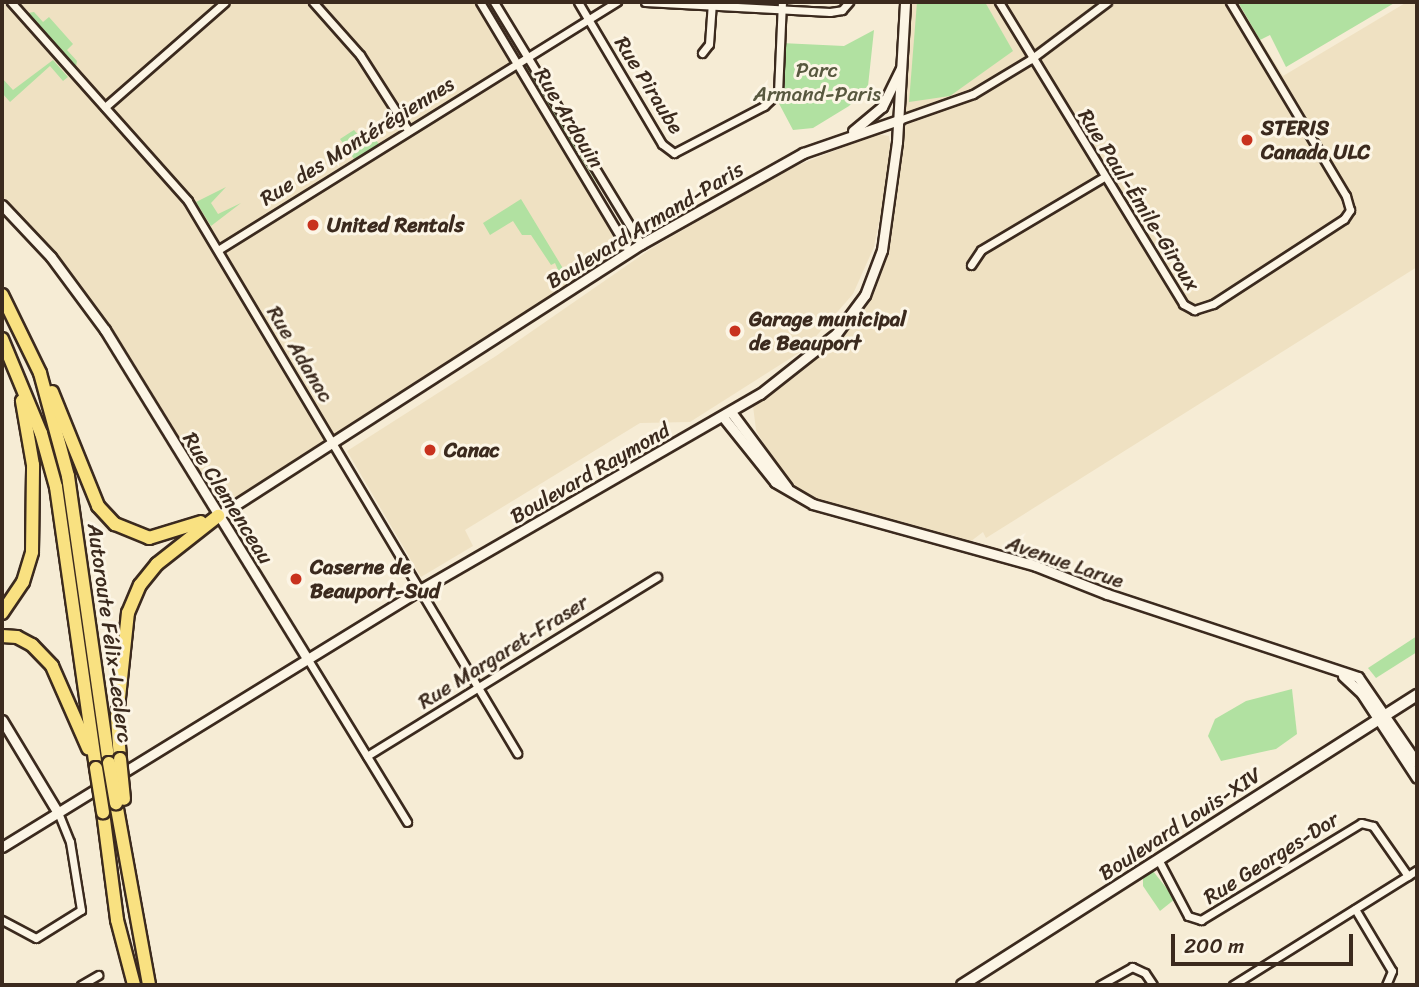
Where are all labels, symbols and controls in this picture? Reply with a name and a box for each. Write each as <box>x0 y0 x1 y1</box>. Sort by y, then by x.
street label: Rue Piraube <box>609 31 689 139</box>
park label: Parc Armand-Paris <box>753 57 881 107</box>
street label: Rue Ardouin <box>529 63 609 173</box>
street label: Rue des Montérégiennes <box>255 71 459 211</box>
street label: Rue Paul-Émile-Giroux <box>1073 104 1205 296</box>
place label: STERIS Canada ULC <box>1261 115 1370 165</box>
marker: STERIS Canada ULC <box>1239 132 1255 148</box>
street label: Boulevard Armand-Paris <box>542 156 748 294</box>
place label: United Rentals <box>327 212 465 238</box>
marker: United Rentals <box>305 217 321 233</box>
street label: Rue Adanac <box>261 301 339 407</box>
place label: Garage municipal de Beauport <box>749 306 906 356</box>
marker: Garage municipal de Beauport <box>727 323 743 339</box>
street label: Boulevard Raymond <box>506 417 674 529</box>
street label: Rue Clemenceau <box>177 427 279 569</box>
place label: Canac <box>444 437 500 463</box>
marker: Canac <box>422 442 438 458</box>
street label: Autoroute Félix-Leclerc <box>82 522 138 744</box>
street label: Avenue Larue <box>1003 530 1127 594</box>
place label: Caserne de Beauport-Sud <box>310 554 440 604</box>
marker: Caserne de Beauport-Sud <box>288 571 304 587</box>
street label: Rue Margaret-Fraser <box>414 590 592 714</box>
street label: Boulevard Louis-XIV <box>1094 762 1266 886</box>
street label: Rue Georges-Dor <box>1199 806 1343 910</box>
scale bar <box>1174 920 1356 964</box>
text: 200 m <box>1184 927 1244 965</box>

